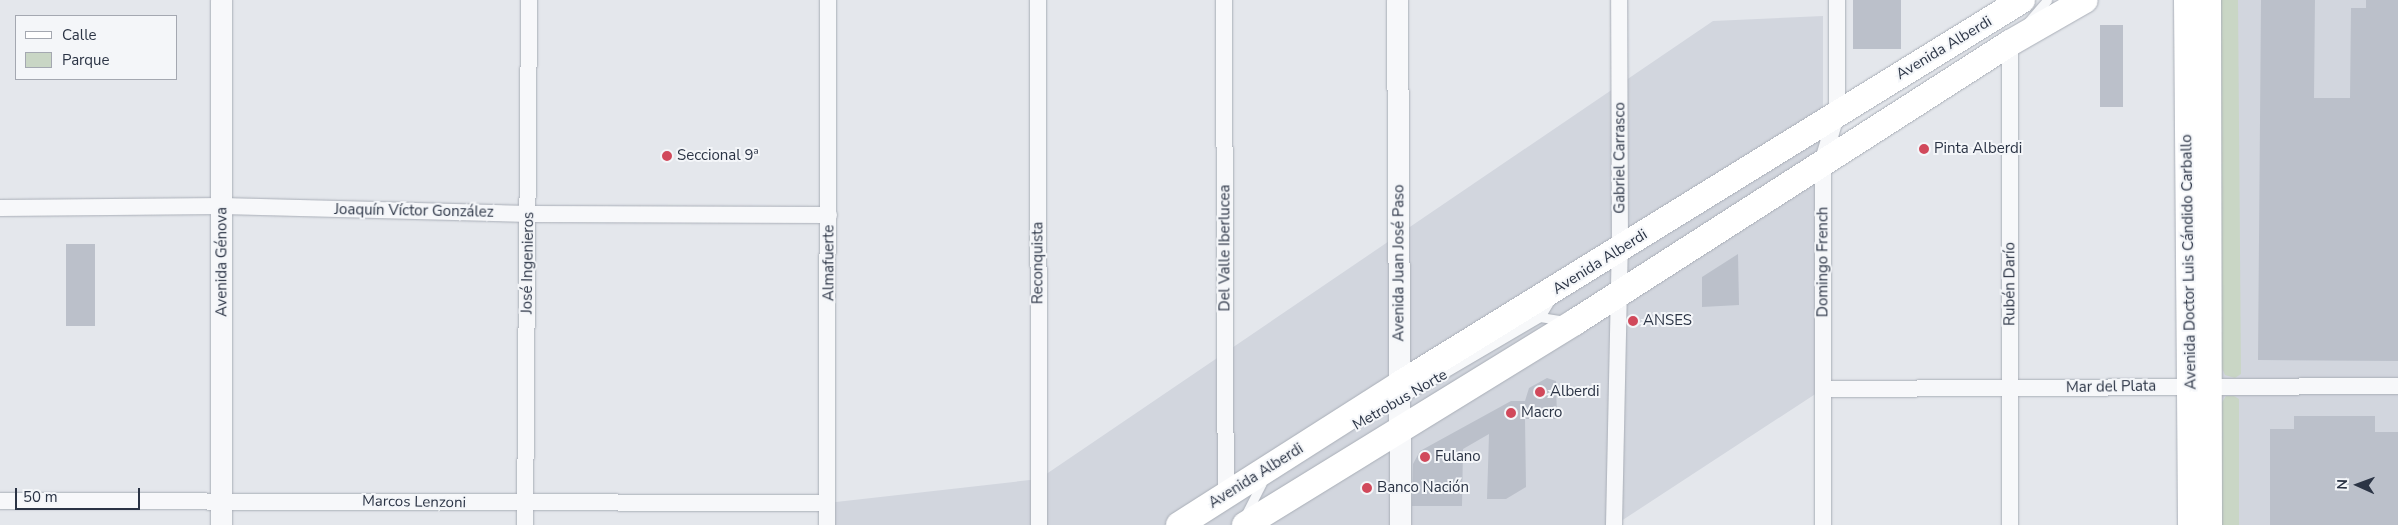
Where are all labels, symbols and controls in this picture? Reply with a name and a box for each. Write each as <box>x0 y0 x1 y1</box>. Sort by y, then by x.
street label: Avenida Alberdi <box>1893 12 1995 84</box>
legend <box>15 15 178 80</box>
text: Calle <box>62 25 97 45</box>
text: Parque <box>62 50 110 70</box>
street label: Gabriel Carrasco <box>1611 102 1629 214</box>
street label: Avenida Doctor Luis Cándido Carballo <box>2178 134 2200 390</box>
place label: Pinta Alberdi <box>1934 140 2022 158</box>
marker: Pinta Alberdi <box>1918 143 1930 155</box>
place label: Seccional 9ª <box>677 147 758 165</box>
marker: Seccional 9ª <box>661 150 673 162</box>
street label: Avenida Juan José Paso <box>1390 184 1408 342</box>
street label: Del Valle Iberlucea <box>1216 185 1234 311</box>
street label: Joaquín Víctor González <box>334 201 494 221</box>
street label: Avenida Génova <box>213 207 231 317</box>
street label: Domingo French <box>1814 207 1832 317</box>
street label: José Ingenieros <box>518 212 538 314</box>
street label: Reconquista <box>1029 222 1047 304</box>
street label: Almafuerte <box>820 225 838 301</box>
street label: Avenida Alberdi <box>1549 226 1651 298</box>
street label: Rubén Darío <box>2001 242 2019 326</box>
place label: ANSES <box>1643 312 1692 330</box>
marker: ANSES <box>1627 315 1639 327</box>
street label: Metrobus Norte <box>1349 366 1451 434</box>
street label: Mar del Plata <box>2066 377 2156 397</box>
place label: Alberdi <box>1550 383 1600 401</box>
marker: Alberdi <box>1534 386 1546 398</box>
place label: Macro <box>1521 404 1562 422</box>
marker: Macro <box>1505 407 1517 419</box>
street label: Avenida Alberdi <box>1205 440 1307 512</box>
place label: Fulano <box>1435 448 1481 466</box>
marker: Fulano <box>1419 451 1431 463</box>
north arrow <box>2333 460 2383 510</box>
scale bar <box>18 478 142 510</box>
place label: Banco Nación <box>1377 479 1469 497</box>
text: N <box>2333 479 2352 490</box>
marker: Banco Nación <box>1361 482 1373 494</box>
text: 50 m <box>23 487 58 507</box>
street label: Marcos Lenzoni <box>362 492 466 512</box>

